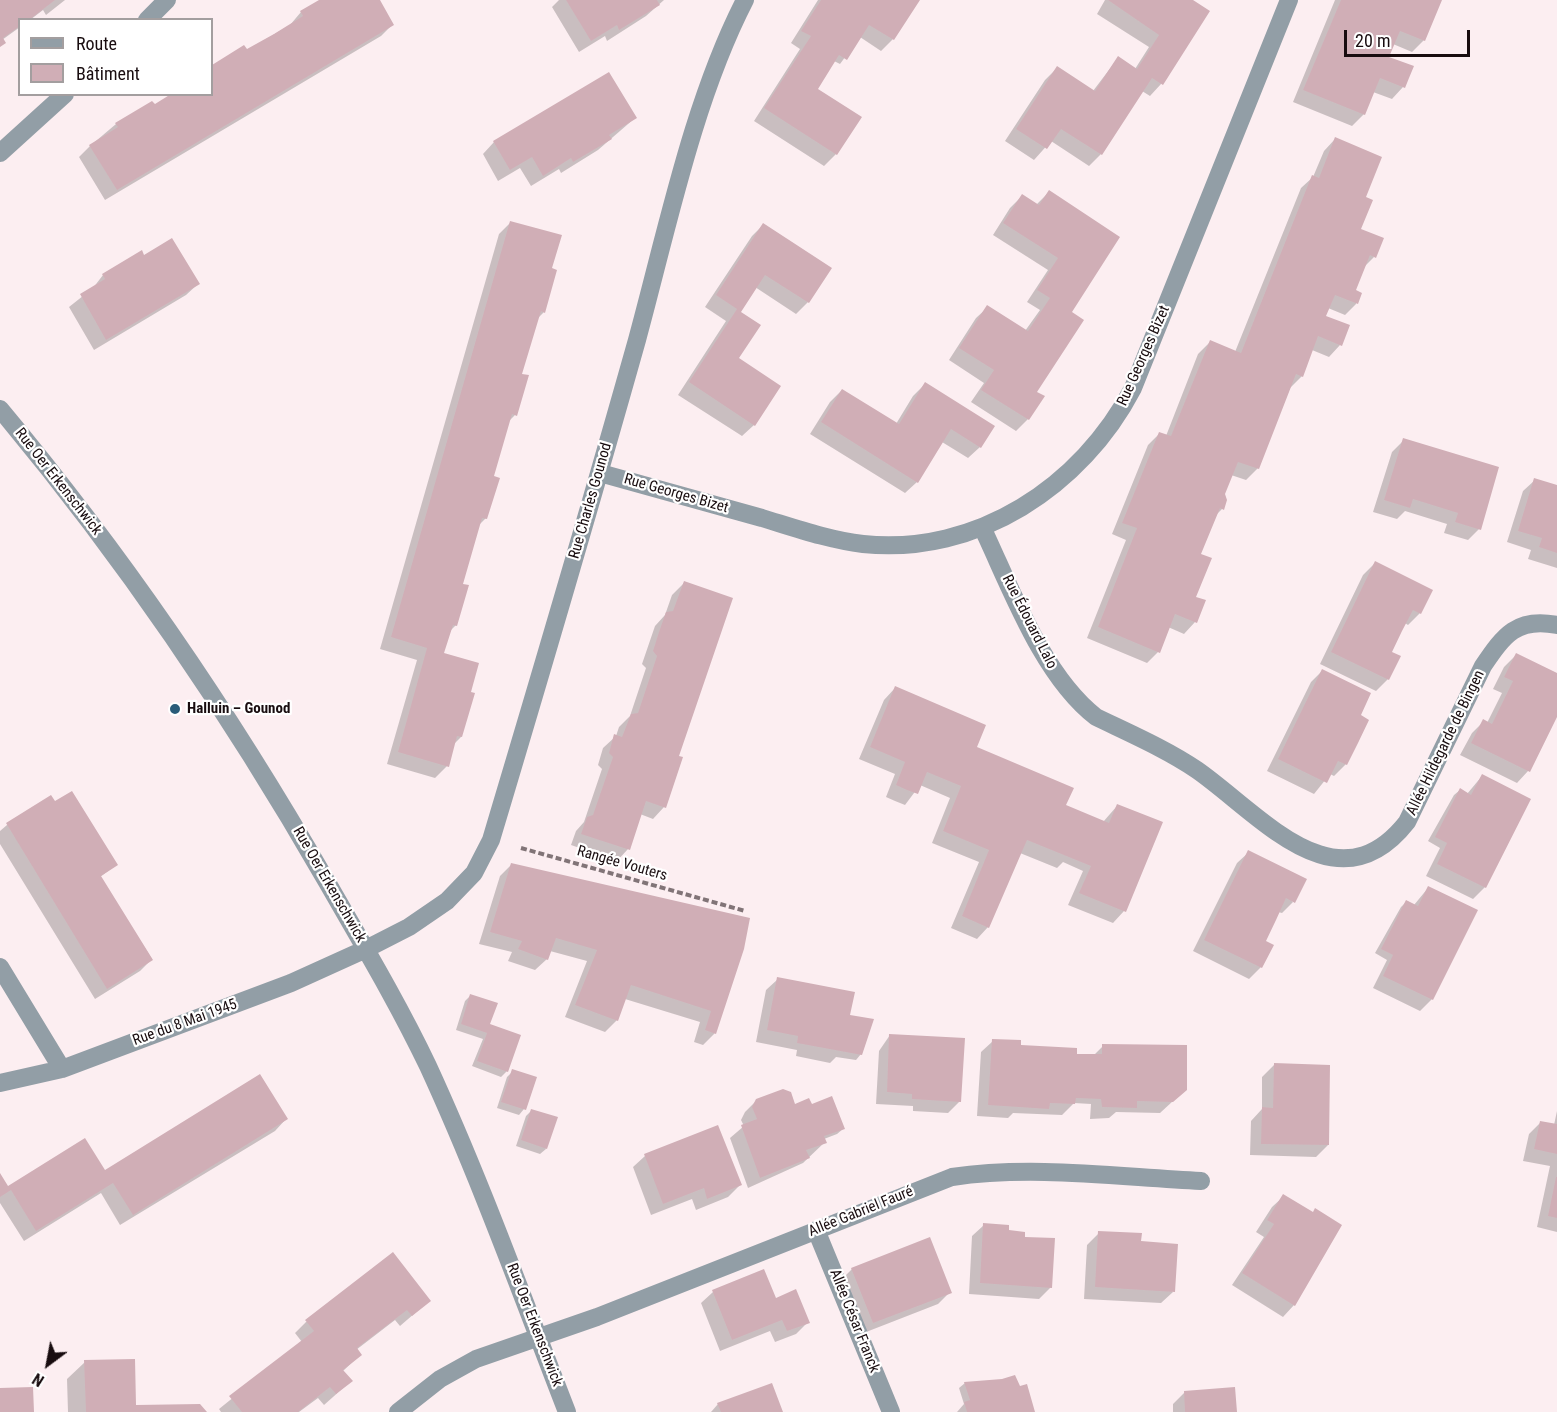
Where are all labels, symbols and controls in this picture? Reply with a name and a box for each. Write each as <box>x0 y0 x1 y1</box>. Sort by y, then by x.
legend <box>18 18 213 96</box>
scale bar <box>1347 18 1473 56</box>
text: 20 m <box>1355 30 1390 51</box>
text: Route <box>76 33 117 54</box>
text: Bâtiment <box>76 63 140 84</box>
street label: Rue Georges Bizet <box>1114 303 1174 409</box>
street label: Rue Oer Erkenschwick <box>11 425 105 539</box>
street label: Rue Charles Gounod <box>566 441 616 561</box>
street label: Rue Georges Bizet <box>622 470 730 518</box>
street label: Rue Édouard Lalo <box>998 572 1060 672</box>
street label: Allée Hildegarde de Bingen <box>1403 668 1489 818</box>
place label: Halluin – Gounod <box>187 700 290 718</box>
marker: Halluin – Gounod <box>168 702 182 716</box>
street label: Rue Oer Erkenschwick <box>289 824 369 946</box>
street label: Rangée Vouters <box>575 843 669 885</box>
street label: Rue du 8 Mai 1945 <box>130 996 240 1050</box>
street label: Allée Gabriel Fauré <box>806 1183 916 1241</box>
street label: Rue Oer Erkenschwick <box>502 1261 566 1389</box>
street label: Allée César Franck <box>825 1267 883 1375</box>
north arrow <box>18 1334 78 1394</box>
text: N <box>29 1369 47 1390</box>

